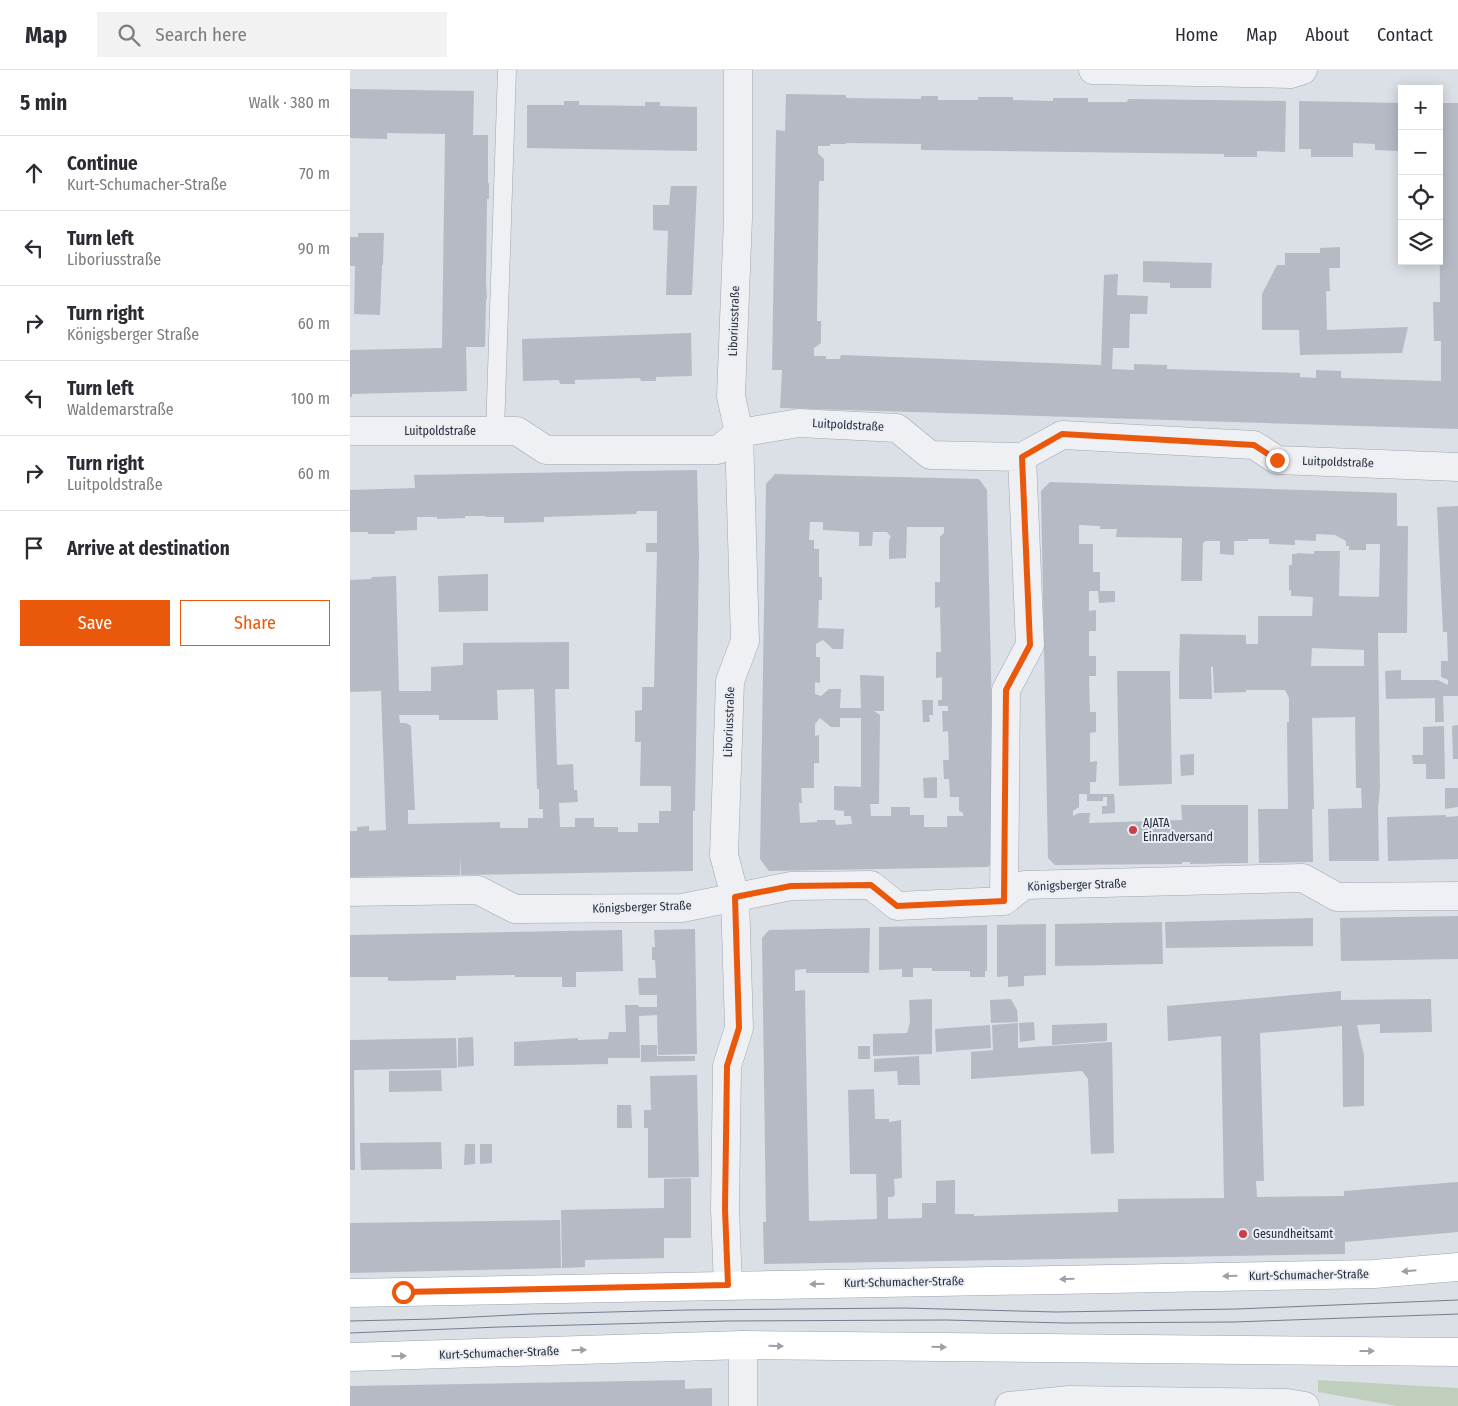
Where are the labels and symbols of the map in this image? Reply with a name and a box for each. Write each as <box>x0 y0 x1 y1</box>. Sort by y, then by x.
street label: Liboriusstraße <box>726 285 742 357</box>
street label: Luitpoldstraße <box>812 416 884 434</box>
street label: Luitpoldstraße <box>404 424 476 438</box>
route end <box>1266 449 1289 472</box>
street label: Luitpoldstraße <box>1302 454 1374 470</box>
street label: Liboriusstraße <box>721 686 737 758</box>
place label: AJATA Einradversand <box>1143 816 1213 844</box>
marker: AJATA Einradversand <box>1127 824 1139 836</box>
street label: Königsberger Straße <box>1027 876 1127 894</box>
street label: Königsberger Straße <box>592 898 692 916</box>
place label: Gesundheitsamt <box>1253 1227 1333 1241</box>
marker: Gesundheitsamt <box>1237 1228 1249 1240</box>
street label: Kurt-Schumacher-Straße <box>1249 1267 1369 1283</box>
one-way arrow <box>1401 1267 1417 1275</box>
one-way arrow <box>1221 1273 1237 1281</box>
street label: Kurt-Schumacher-Straße <box>844 1274 964 1290</box>
one-way arrow <box>1059 1275 1075 1283</box>
one-way arrow <box>809 1280 825 1288</box>
route start <box>392 1281 415 1304</box>
one-way arrow <box>768 1342 784 1350</box>
one-way arrow <box>931 1343 947 1351</box>
street label: Kurt-Schumacher-Straße <box>439 1344 559 1362</box>
one-way arrow <box>571 1346 587 1354</box>
one-way arrow <box>1359 1347 1375 1355</box>
one-way arrow <box>391 1351 407 1359</box>

